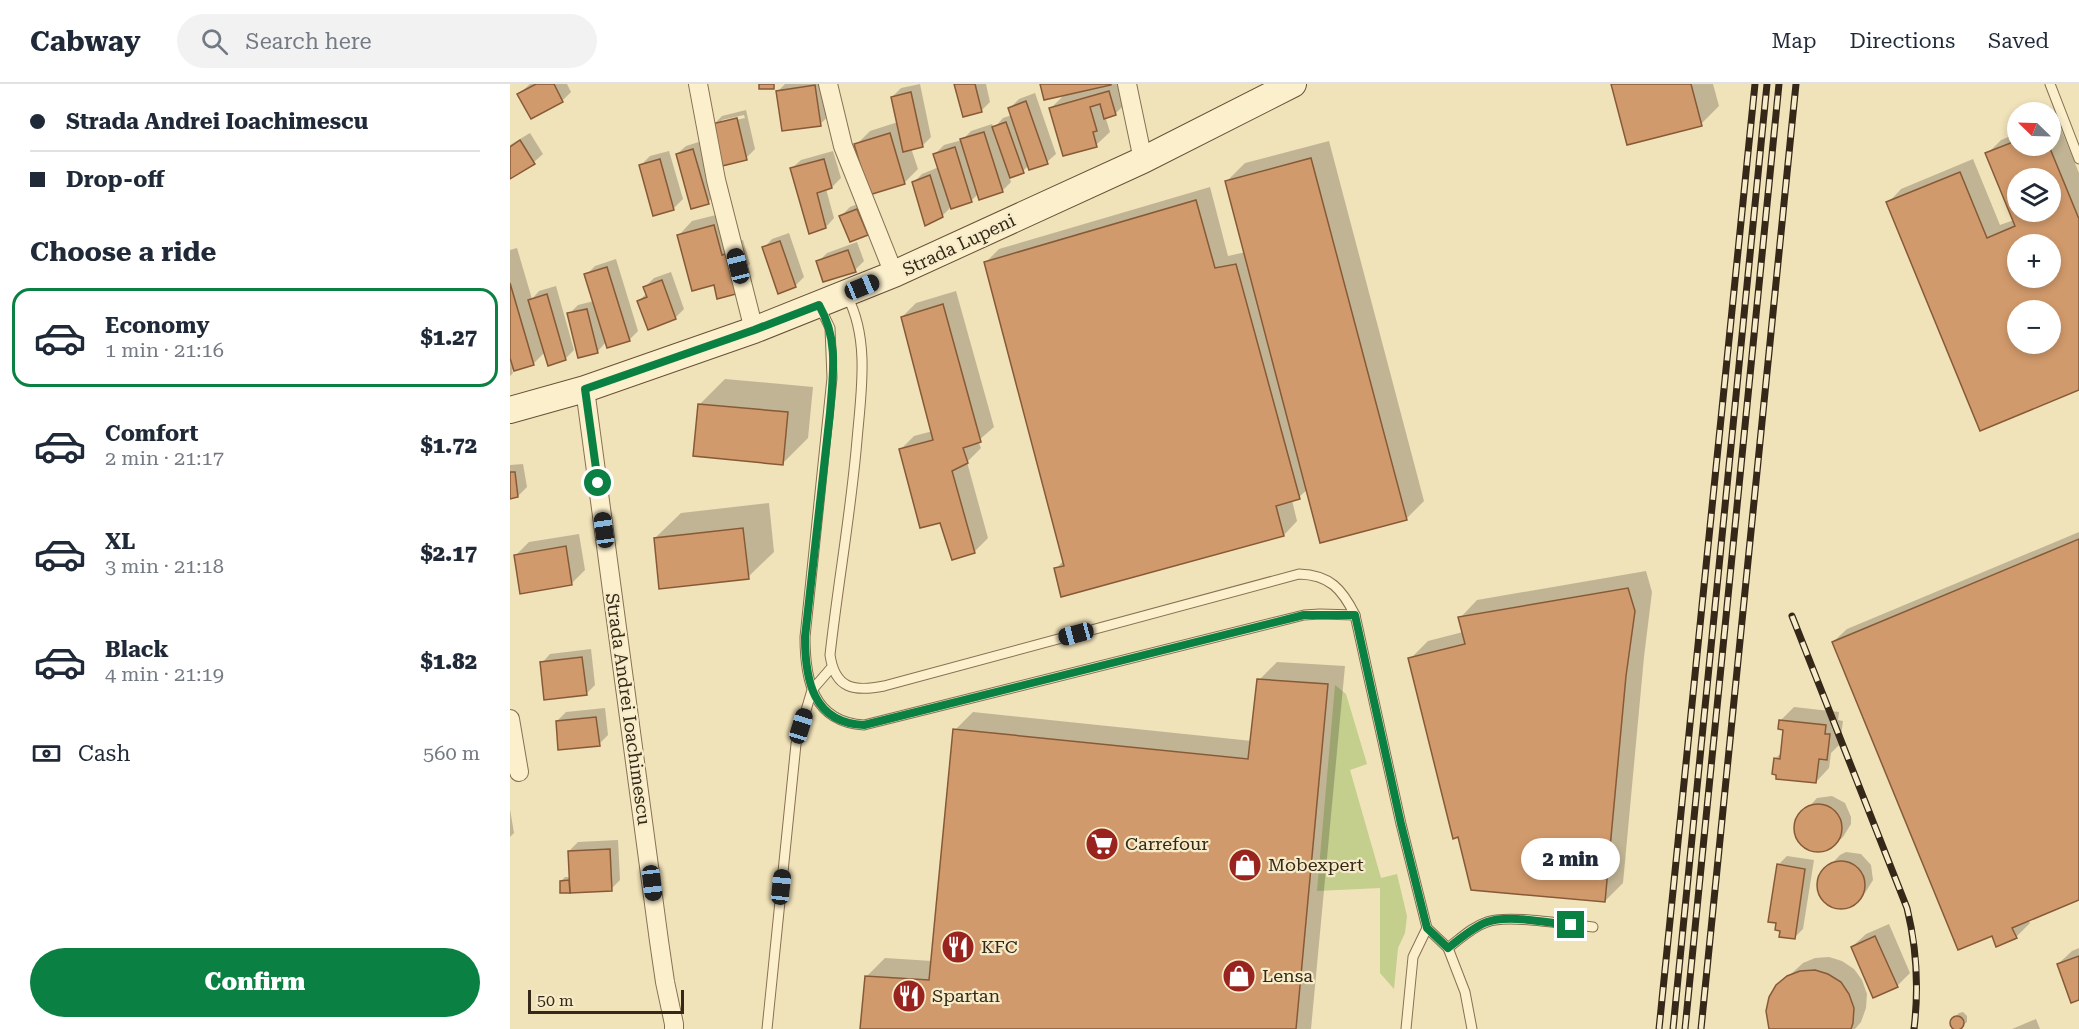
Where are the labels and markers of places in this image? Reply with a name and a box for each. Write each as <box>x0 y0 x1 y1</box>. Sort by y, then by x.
supermarket icon: Carrefour <box>1084 826 1120 862</box>
place label: Carrefour <box>1125 833 1209 854</box>
shop icon: Mobexpert <box>1227 847 1263 883</box>
place label: Mobexpert <box>1268 854 1364 875</box>
restaurant icon: KFC <box>940 929 976 965</box>
place label: KFC <box>981 936 1018 957</box>
shop icon: Lensa <box>1221 958 1257 994</box>
place label: Lensa <box>1262 965 1313 986</box>
restaurant icon: Spartan <box>891 978 927 1014</box>
place label: Spartan <box>932 985 1001 1006</box>

